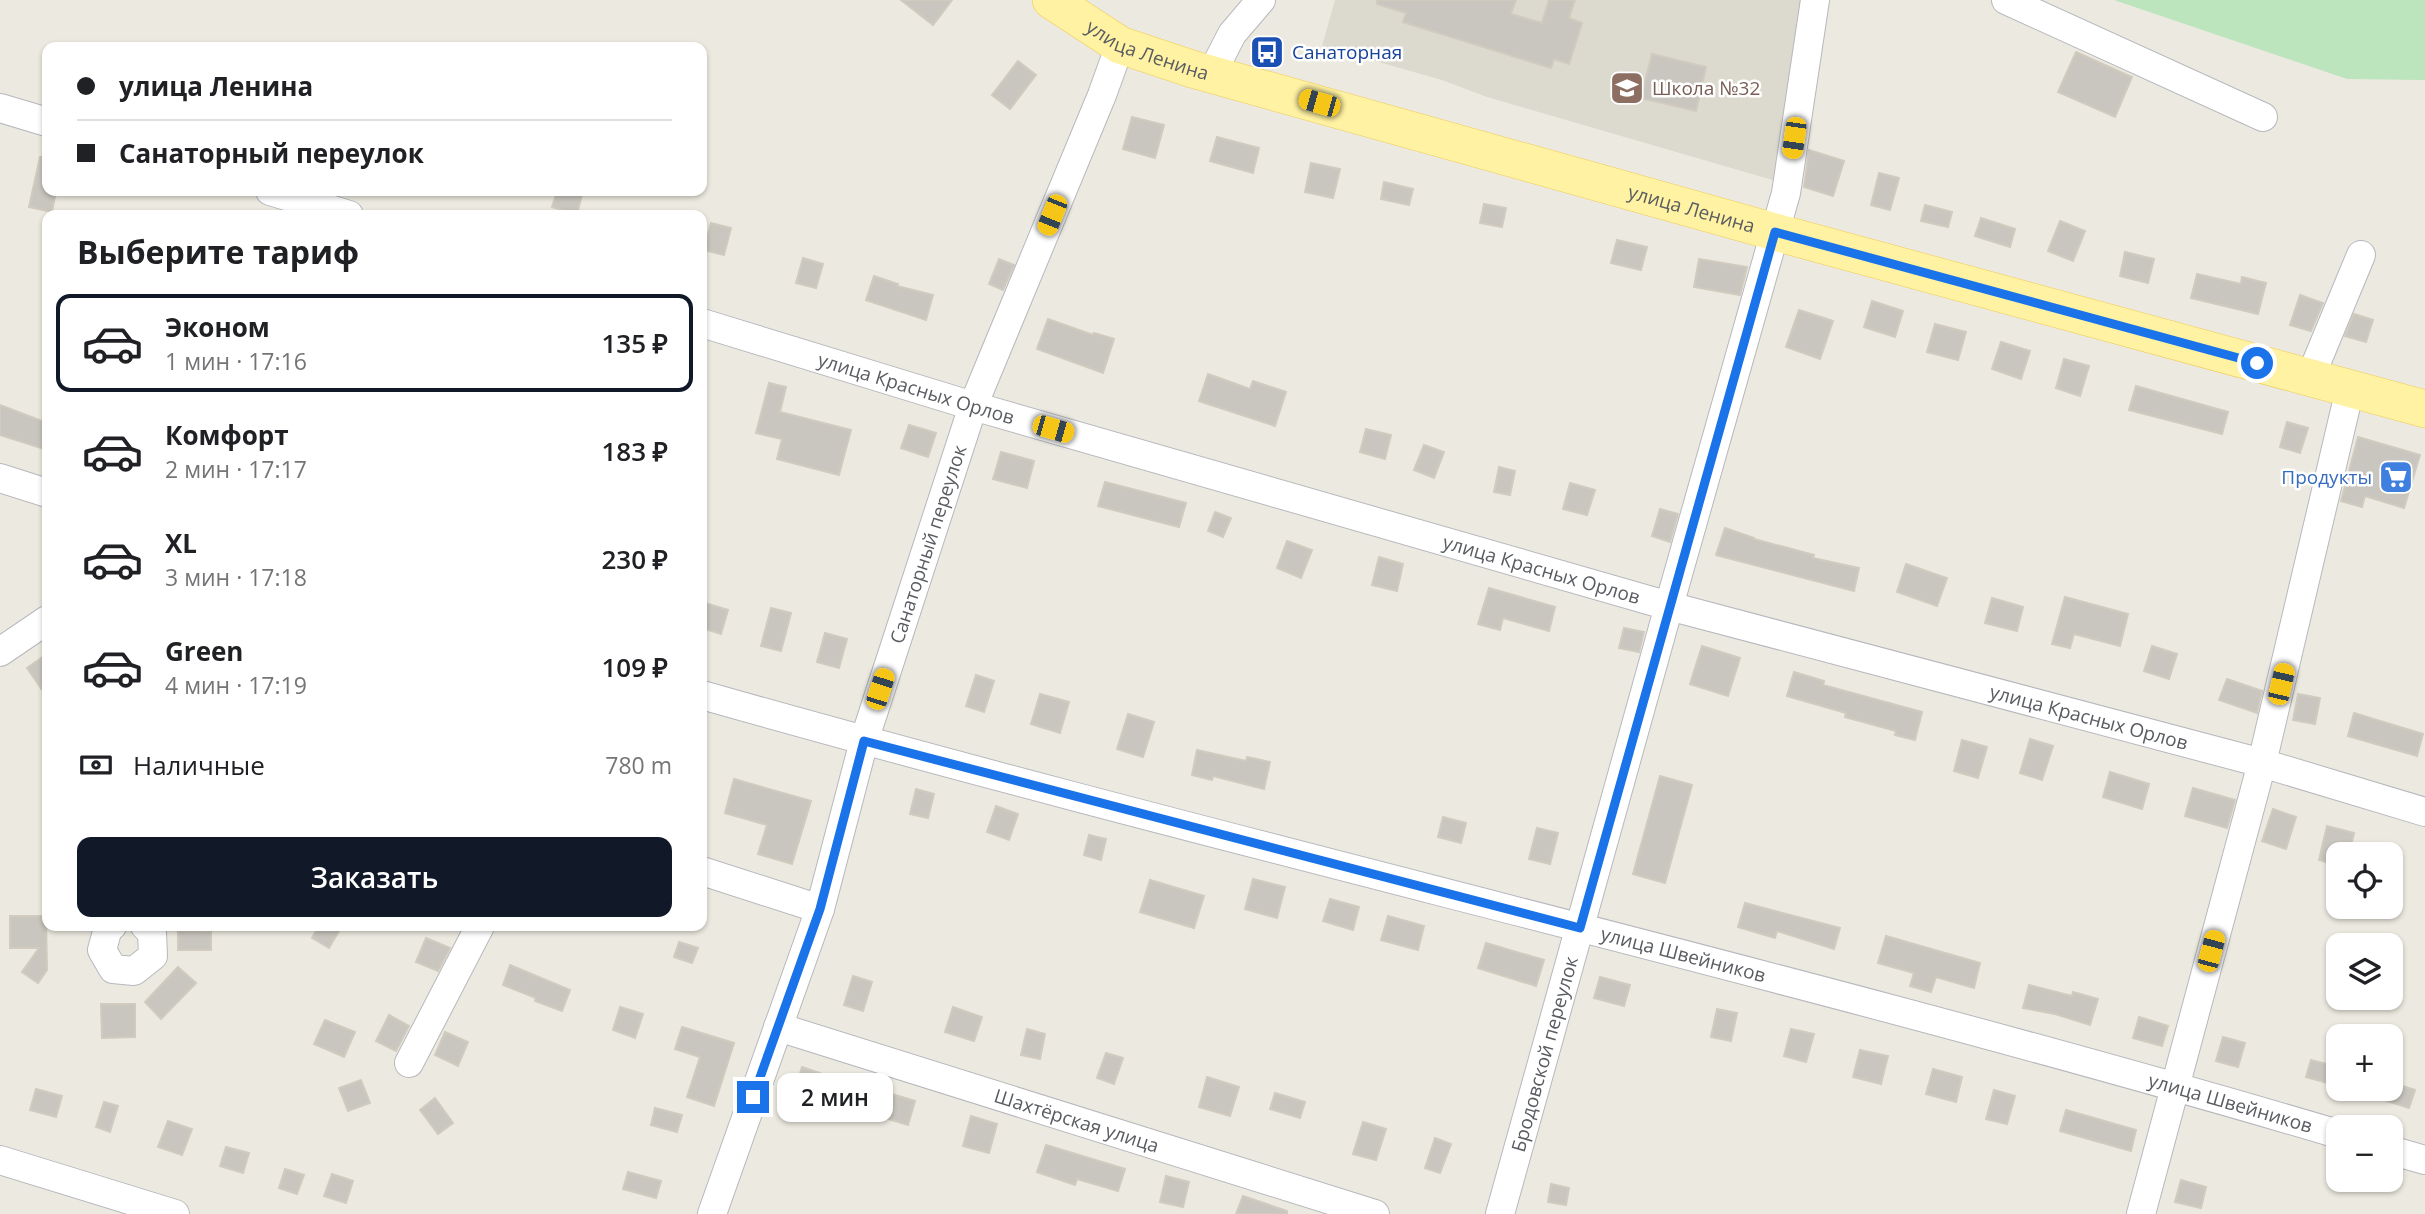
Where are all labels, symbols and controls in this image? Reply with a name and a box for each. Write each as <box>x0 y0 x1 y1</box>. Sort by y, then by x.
street label: улица Ленина <box>1081 14 1212 86</box>
bus stop icon: Санаторная <box>1248 33 1286 71</box>
place label: Санаторная <box>1292 39 1402 65</box>
text: улица Ленина <box>119 68 313 104</box>
school or university icon: Школа №32 <box>1608 69 1646 107</box>
place label: Школа №32 <box>1652 75 1760 101</box>
car <box>1296 87 1343 119</box>
car <box>1781 116 1808 160</box>
text: Санаторный переулок <box>119 135 424 171</box>
street label: улица Ленина <box>1625 179 1758 239</box>
car <box>1035 192 1070 238</box>
text: Выберите тариф <box>77 230 359 273</box>
text: Эконом <box>165 309 270 345</box>
icon: car <box>81 312 144 375</box>
text: 135 ₽ <box>602 325 668 361</box>
text: 1 мин · 17:16 <box>165 345 307 377</box>
street label: улица Красных Орлов <box>815 346 1018 430</box>
route start <box>2241 347 2273 379</box>
car <box>1030 413 1077 445</box>
text: Комфорт <box>165 417 289 453</box>
icon: car <box>81 420 144 483</box>
text: 183 ₽ <box>602 433 668 469</box>
street label: Санаторный переулок <box>884 442 972 647</box>
text: 2 мин · 17:17 <box>165 453 307 485</box>
supermarket icon: Продукты <box>2377 458 2415 496</box>
place label: Продукты <box>2281 464 2372 490</box>
text: XL <box>165 525 197 561</box>
icon: car <box>81 528 144 591</box>
street label: улица Красных Орлов <box>1440 529 1643 610</box>
text: 230 ₽ <box>602 541 668 577</box>
text: 3 мин · 17:18 <box>165 561 307 593</box>
text: Green <box>165 633 243 669</box>
icon: car <box>81 636 144 699</box>
text: 109 ₽ <box>602 649 668 685</box>
car <box>2267 661 2296 707</box>
car <box>864 666 897 712</box>
text: 4 мин · 17:19 <box>165 669 307 701</box>
street label: улица Красных Орлов <box>1987 679 2191 756</box>
icon: cash <box>77 746 115 784</box>
text: Наличные <box>133 747 265 783</box>
text: 780 m <box>605 749 672 781</box>
button: Заказать <box>77 837 672 917</box>
map controls <box>2326 842 2403 1192</box>
button: locate <box>2326 842 2403 919</box>
street label: улица Швейников <box>1598 920 1769 988</box>
car <box>2196 928 2227 974</box>
button: layers <box>2326 933 2403 1010</box>
street label: Бродовской переулок <box>1505 953 1584 1155</box>
button: + <box>2326 1024 2403 1101</box>
street label: улица Швейников <box>2145 1067 2316 1139</box>
callout: 2 мин <box>778 1072 893 1122</box>
route end <box>737 1081 769 1113</box>
text: 2 мин <box>801 1081 869 1113</box>
street label: Шахтёрская улица <box>991 1083 1162 1159</box>
button: − <box>2326 1115 2403 1192</box>

